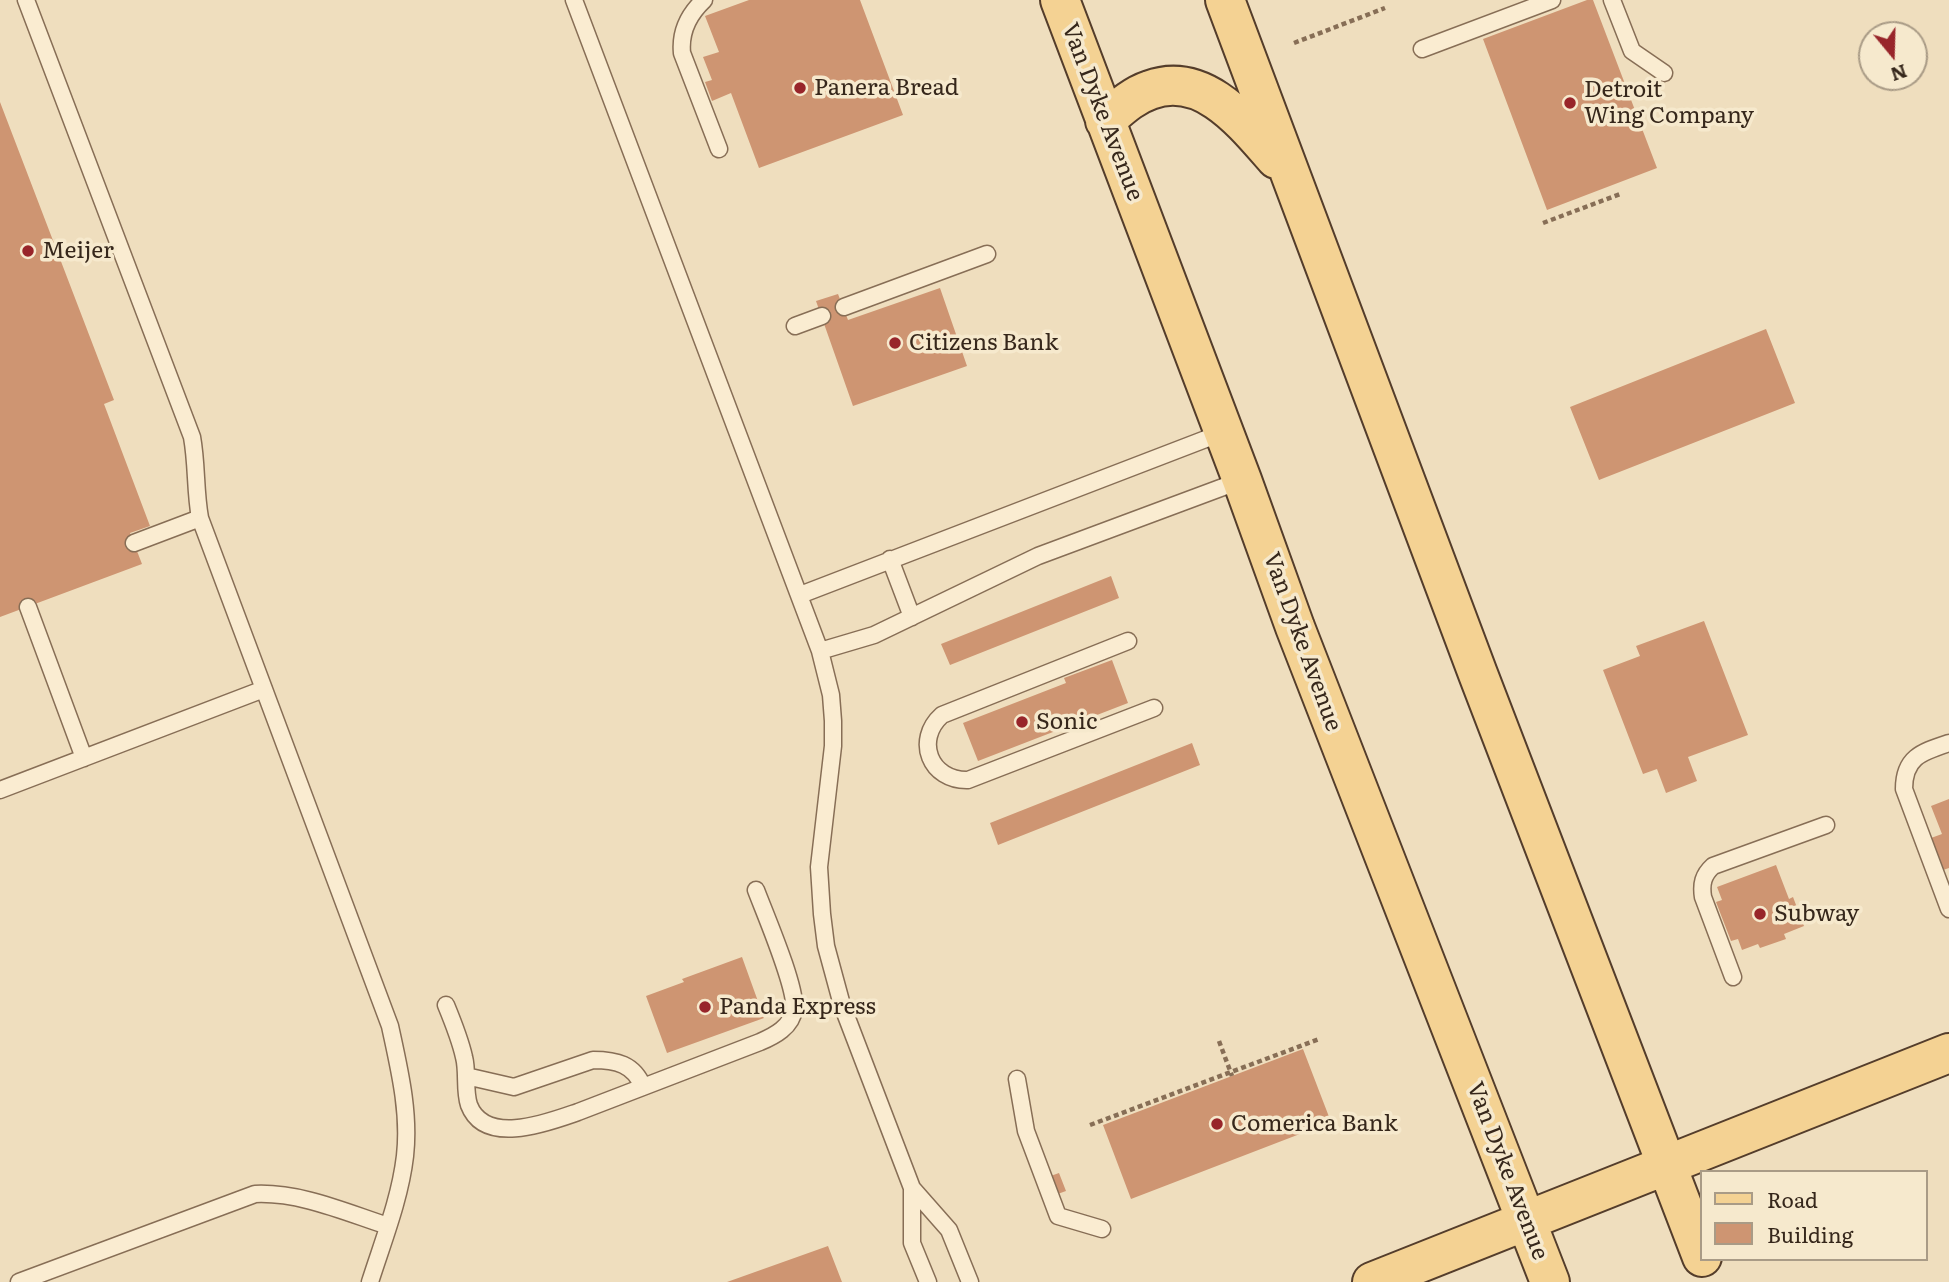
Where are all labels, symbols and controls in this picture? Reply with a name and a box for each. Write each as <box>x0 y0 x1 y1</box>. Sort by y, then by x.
street label: Van Dyke Avenue <box>1055 19 1149 205</box>
north arrow <box>1858 21 1928 91</box>
text: N <box>1887 58 1911 90</box>
place label: Panera Bread <box>814 74 959 102</box>
place label: Detroit Wing Company <box>1584 76 1754 130</box>
marker: Panera Bread <box>792 80 808 96</box>
marker: Detroit Wing Company <box>1562 95 1578 111</box>
place label: Meijer <box>42 237 114 265</box>
marker: Meijer <box>20 243 36 259</box>
place label: Citizens Bank <box>909 329 1058 357</box>
marker: Citizens Bank <box>887 335 903 351</box>
street label: Van Dyke Avenue <box>1257 549 1347 735</box>
place label: Sonic <box>1036 708 1097 736</box>
marker: Sonic <box>1014 714 1030 730</box>
place label: Subway <box>1774 900 1859 928</box>
marker: Subway <box>1752 906 1768 922</box>
place label: Panda Express <box>719 993 876 1021</box>
marker: Panda Express <box>697 999 713 1015</box>
street label: Van Dyke Avenue <box>1460 1078 1554 1264</box>
place label: Comerica Bank <box>1231 1110 1398 1138</box>
marker: Comerica Bank <box>1209 1116 1225 1132</box>
legend <box>1700 1170 1928 1261</box>
text: Road <box>1767 1183 1818 1214</box>
text: Building <box>1767 1218 1853 1249</box>

